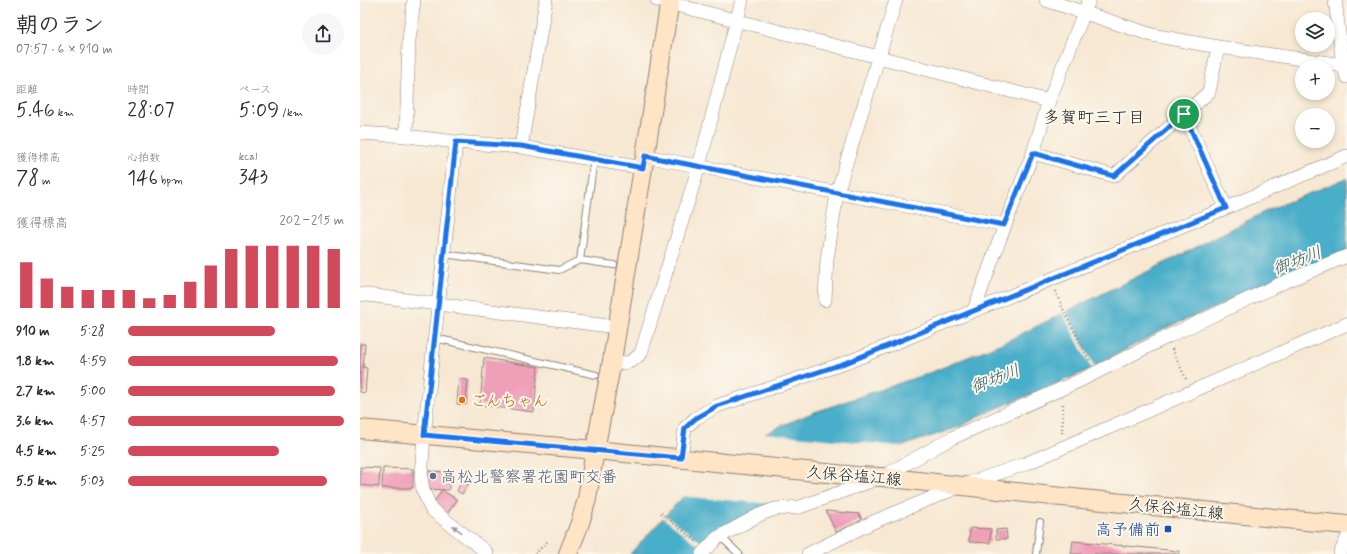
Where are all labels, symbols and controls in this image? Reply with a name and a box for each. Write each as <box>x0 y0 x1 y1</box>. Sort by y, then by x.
text: 朝のラン <box>16 12 104 40</box>
map controls <box>1295 12 1335 148</box>
button: layers <box>1295 12 1335 52</box>
button: share <box>302 13 344 55</box>
text: 07:57 · 6 × 910 m <box>16 41 113 58</box>
button: + <box>1295 60 1335 100</box>
text: 距離 <box>16 83 38 97</box>
text: 時間 <box>127 83 149 97</box>
text: ペース <box>239 83 271 97</box>
text: 5.46 <box>16 97 55 124</box>
text: 28:07 <box>127 97 175 124</box>
text: 5:09 <box>239 97 279 124</box>
pin <box>1167 97 1201 131</box>
icon: arrive <box>1173 103 1195 125</box>
text: km <box>55 106 74 120</box>
text: /km <box>279 106 303 120</box>
district label: 多賀町三丁目 <box>1043 107 1145 129</box>
button: − <box>1295 108 1335 148</box>
text: kcal <box>239 150 257 164</box>
text: 獲得標高 <box>16 151 60 165</box>
text: 心拍数 <box>127 151 160 165</box>
text: 343 <box>239 164 268 191</box>
text: 78 <box>16 165 39 192</box>
text: 146 <box>127 165 158 192</box>
text: m <box>39 174 51 188</box>
text: bpm <box>158 174 183 188</box>
text: 202–215 m <box>279 212 344 229</box>
text: 獲得標高 <box>16 215 68 232</box>
water label: 御坊川 <box>1270 242 1325 280</box>
text: 910 m <box>16 323 50 340</box>
text: 5:28 <box>80 323 105 340</box>
text: 1.8 km <box>16 353 54 370</box>
text: 4:59 <box>80 353 107 370</box>
water label: 御坊川 <box>968 360 1023 398</box>
text: 2.7 km <box>16 383 55 400</box>
text: 5:00 <box>80 383 106 400</box>
place label: ごんちゃん <box>470 391 549 412</box>
marker: ごんちゃん <box>457 395 467 405</box>
text: 3.6 km <box>16 413 54 430</box>
text: 4:57 <box>80 413 105 430</box>
text: 4.5 km <box>16 443 57 460</box>
text: 5:25 <box>80 443 105 460</box>
street label: 久保谷塩江線 <box>805 462 903 491</box>
place label: 高松北警察署花園町交番 <box>441 467 617 488</box>
marker: 高松北警察署花園町交番 <box>428 471 438 481</box>
text: 5.5 km <box>16 473 57 490</box>
text: 5:03 <box>80 473 104 490</box>
street label: 久保谷塩江線 <box>1127 494 1225 525</box>
place label: 高予備前 <box>1096 520 1160 541</box>
marker: 高予備前 <box>1163 524 1173 534</box>
one-way arrow <box>452 525 463 533</box>

